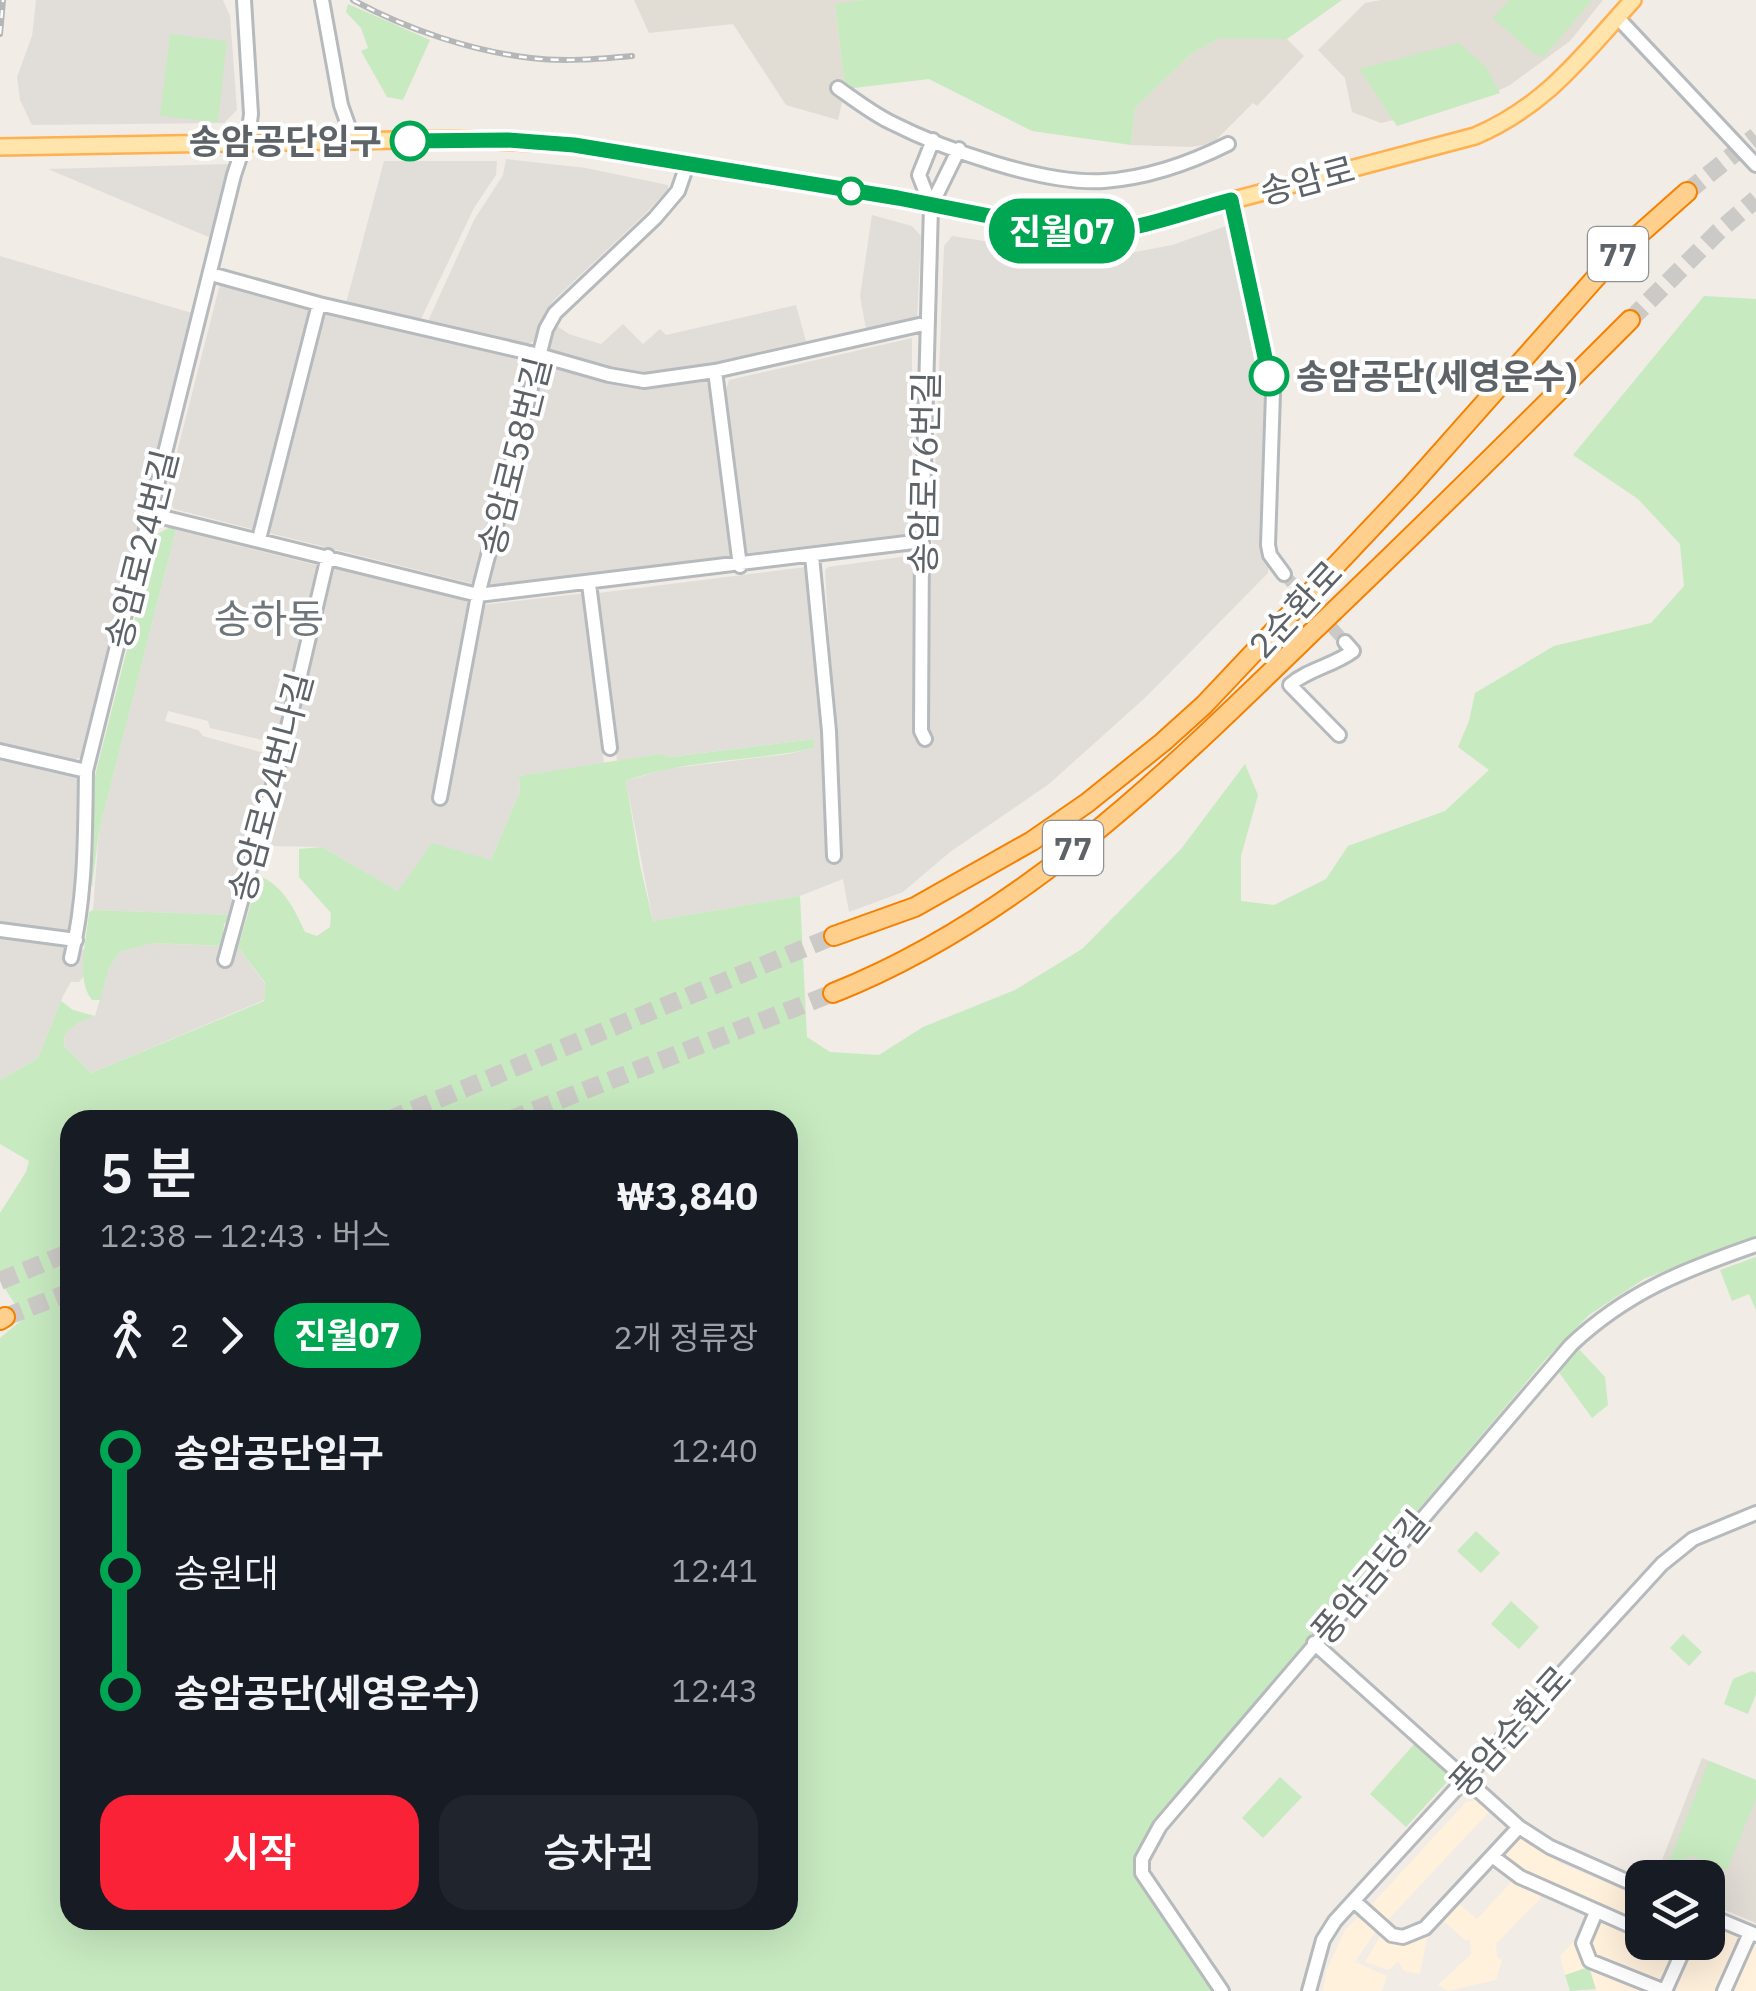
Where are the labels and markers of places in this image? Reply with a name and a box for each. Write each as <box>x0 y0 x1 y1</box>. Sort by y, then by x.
place label: 송암공단입구 <box>189 118 382 164</box>
marker: 송암공단입구 <box>391 122 429 160</box>
unlabelled marker <box>838 178 864 204</box>
place label: 송암공단(세영운수) <box>1296 353 1577 399</box>
marker: 송암공단(세영운수) <box>1250 357 1288 395</box>

